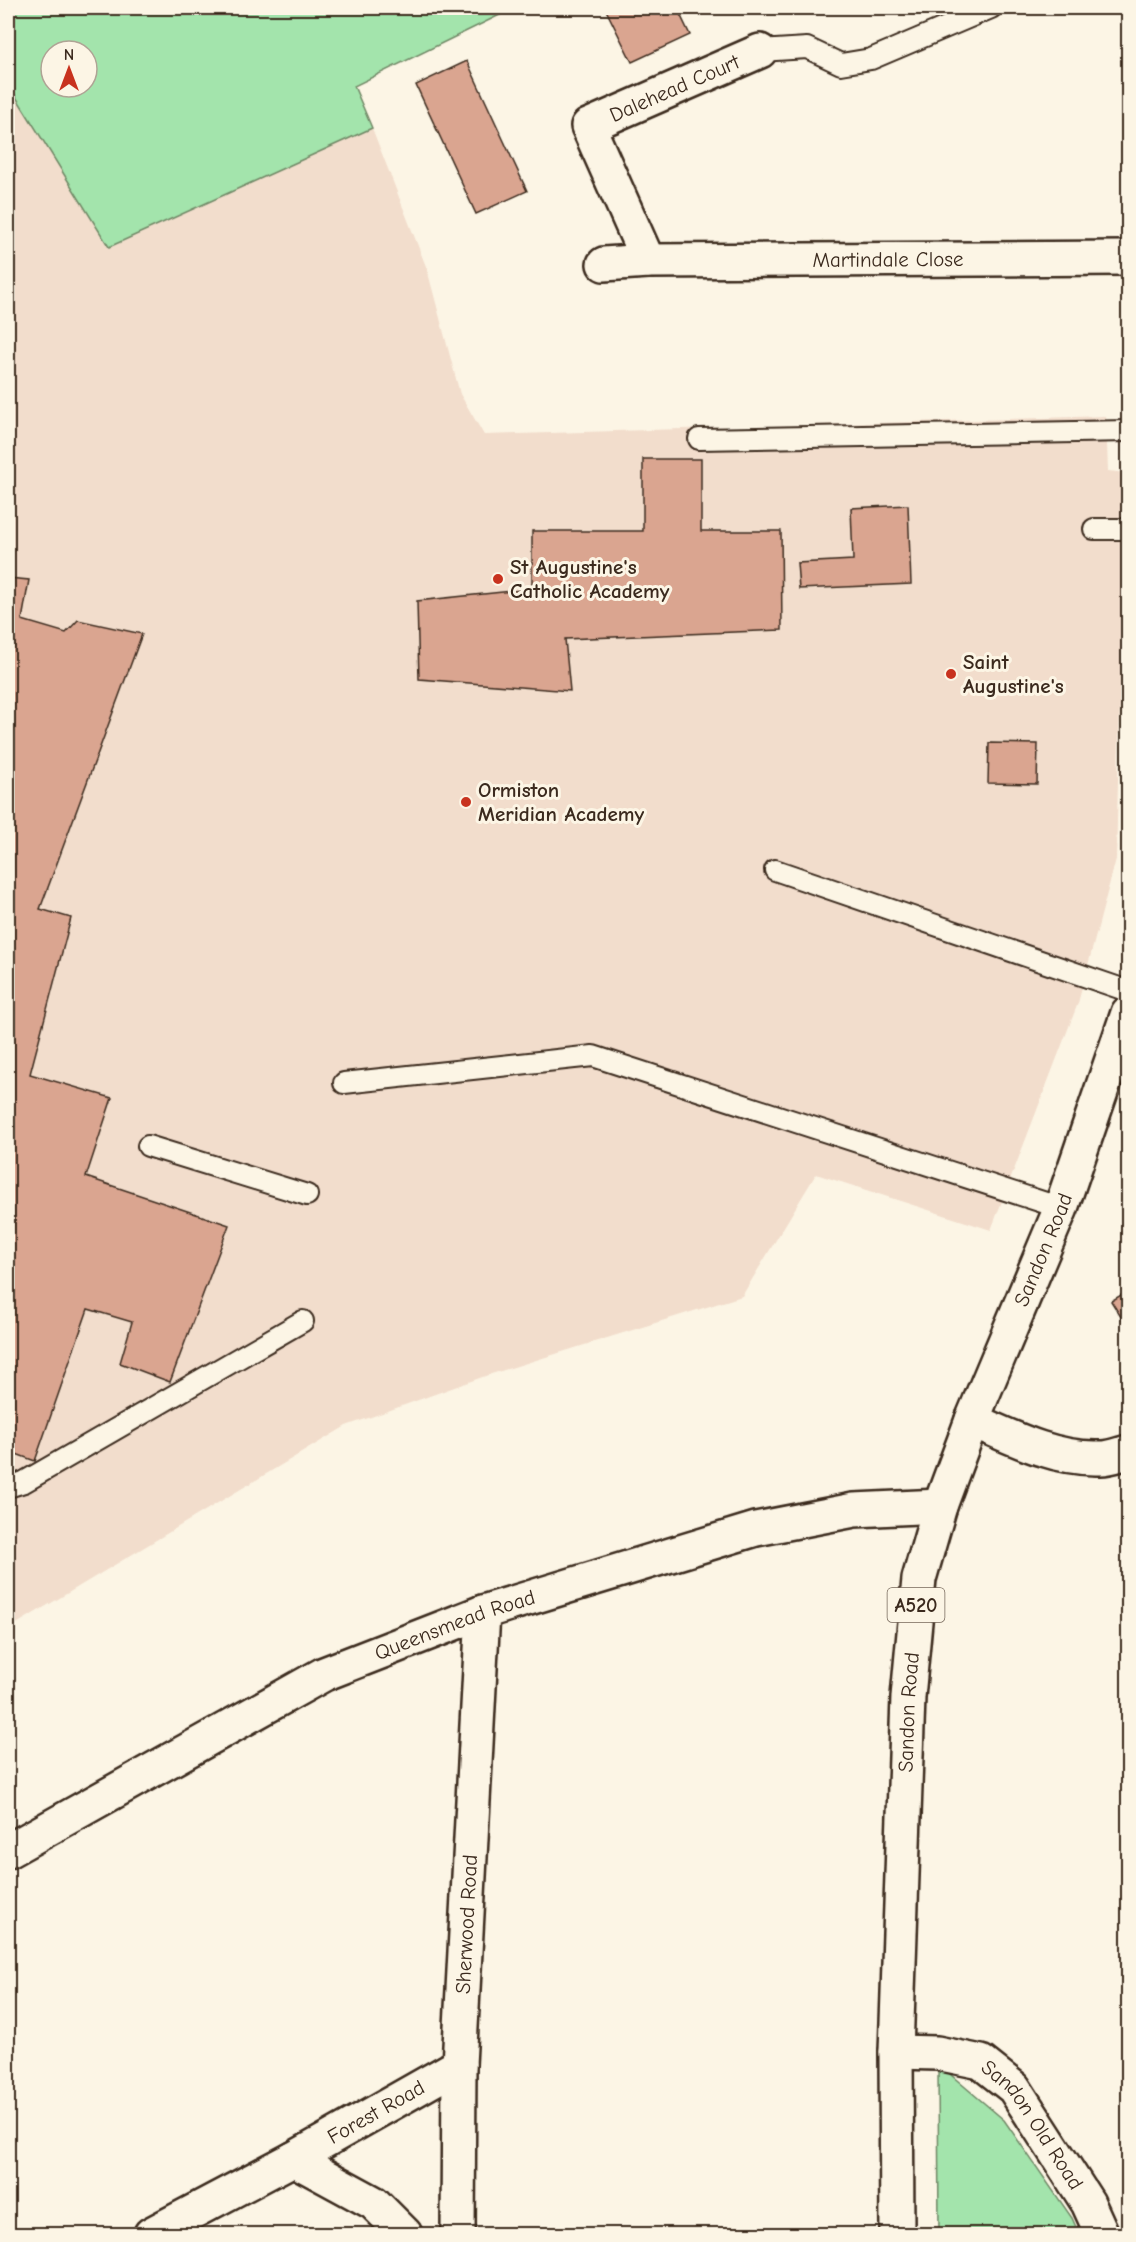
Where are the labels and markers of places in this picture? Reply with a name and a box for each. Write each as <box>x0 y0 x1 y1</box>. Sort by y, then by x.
place label: St Augustine's Catholic Academy <box>510 555 670 603</box>
marker: St Augustine's Catholic Academy <box>491 572 505 586</box>
place label: Saint Augustine's <box>963 650 1064 698</box>
marker: Saint Augustine's <box>944 667 958 681</box>
place label: Ormiston Meridian Academy <box>478 778 645 826</box>
marker: Ormiston Meridian Academy <box>459 795 473 809</box>

